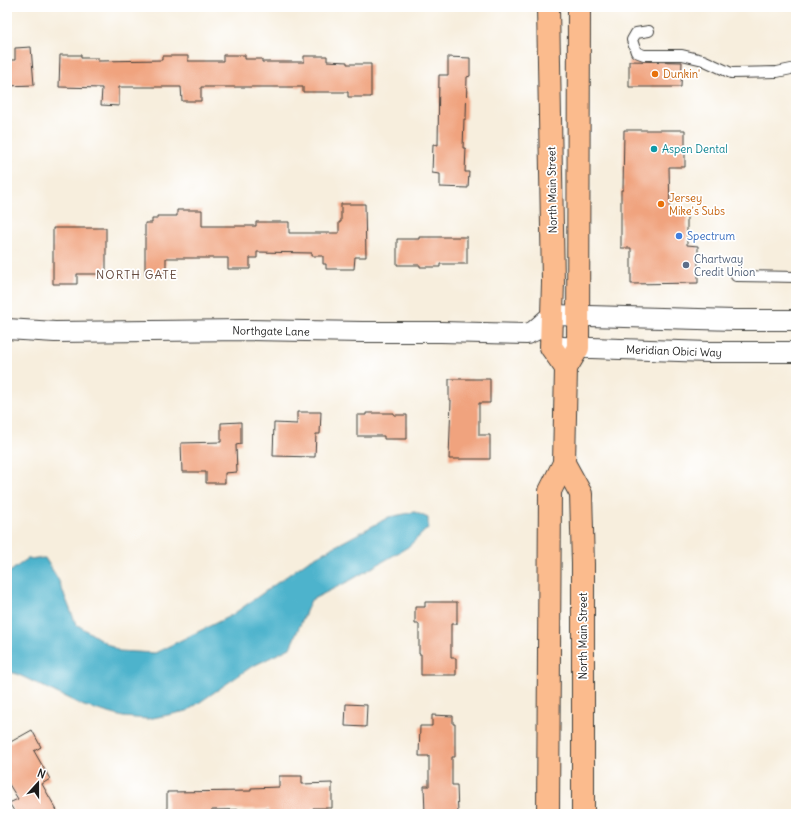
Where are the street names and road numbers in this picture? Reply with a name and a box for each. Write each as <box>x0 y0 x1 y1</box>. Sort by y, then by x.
street label: North Main Street <box>544 146 560 234</box>
street label: Northgate Lane <box>232 323 310 339</box>
street label: Meridian Obici Way <box>626 342 722 360</box>
street label: North Main Street <box>576 592 590 679</box>

